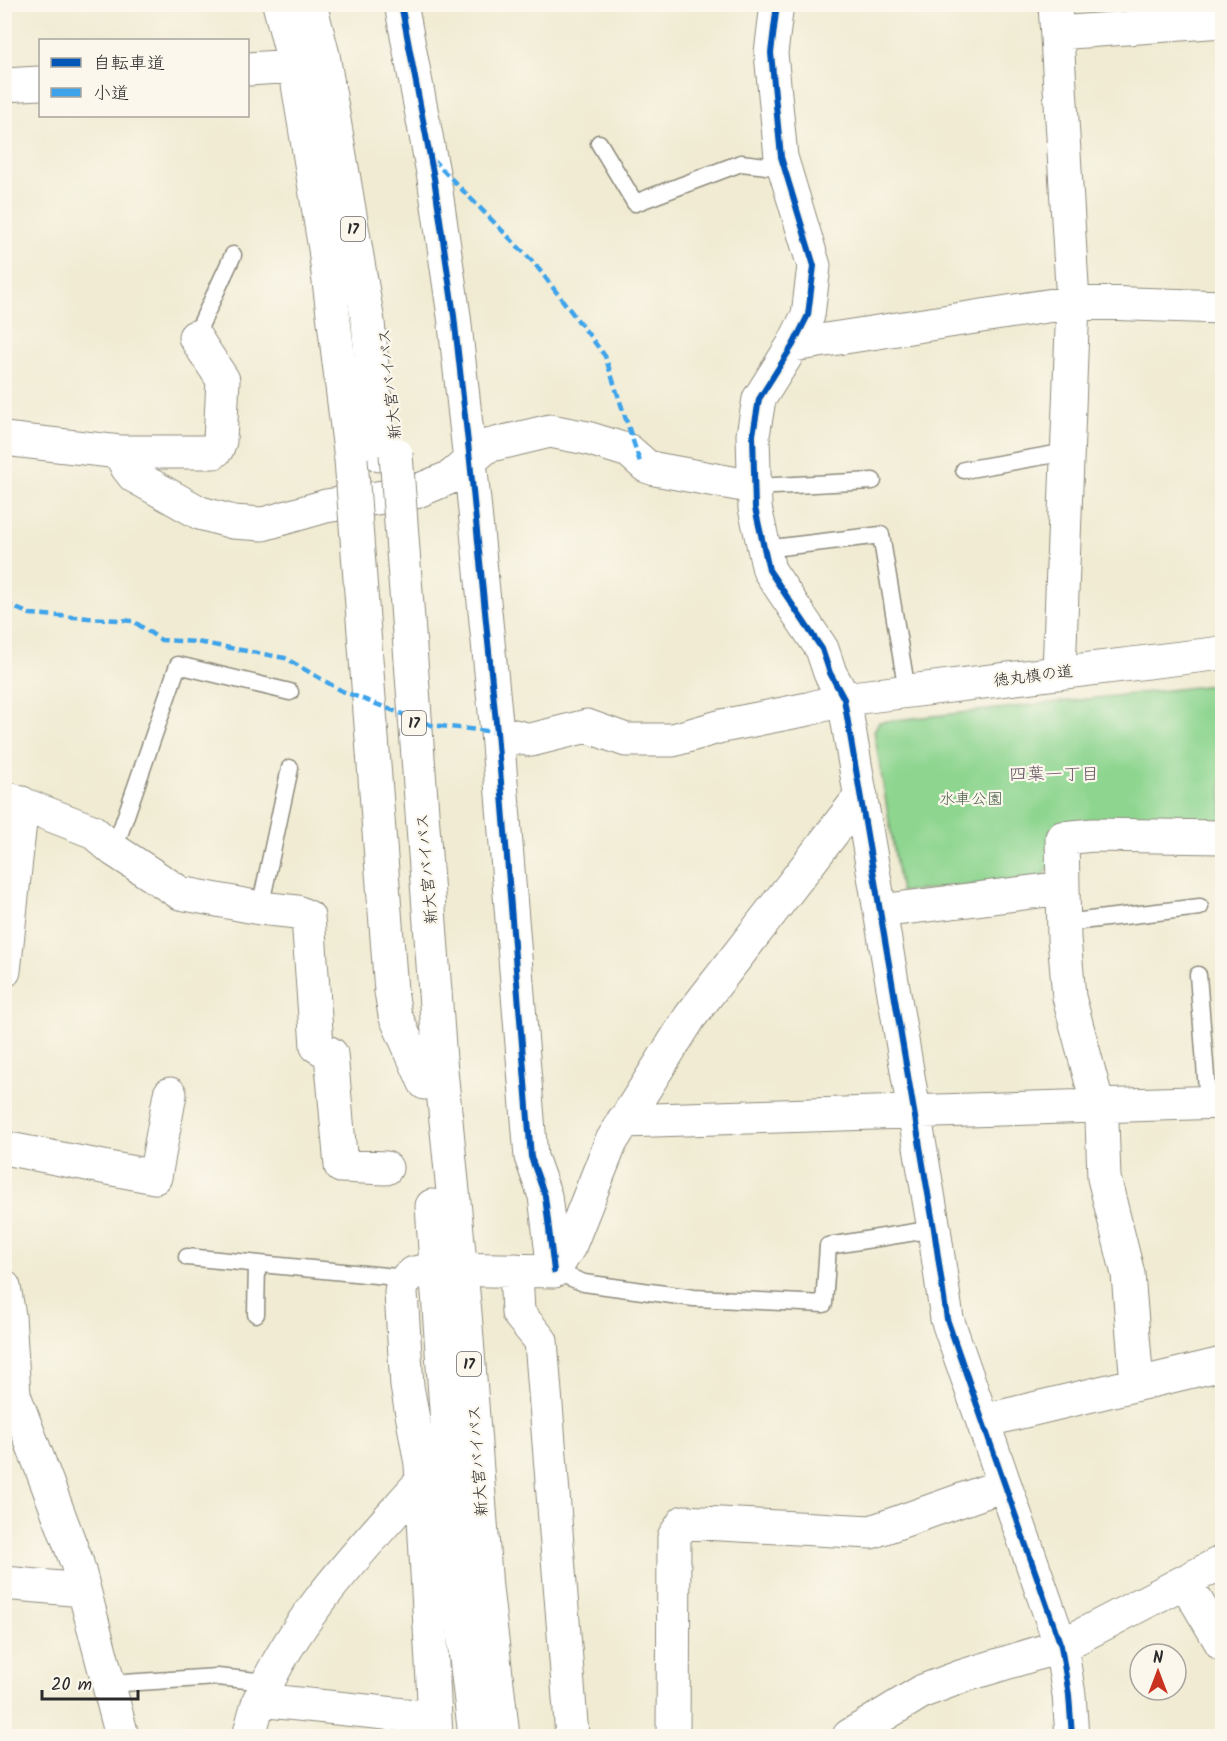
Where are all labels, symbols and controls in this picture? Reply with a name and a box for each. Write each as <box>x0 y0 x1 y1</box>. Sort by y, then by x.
legend <box>39 39 249 117</box>
text: 自転車道 <box>93 50 165 79</box>
text: 小道 <box>93 80 129 109</box>
road number: 17 <box>341 217 365 241</box>
street label: 新大宮バイパス <box>372 327 409 441</box>
street label: 徳丸槙の道 <box>992 659 1074 694</box>
road number: 17 <box>402 711 426 735</box>
district label: 四葉一丁目 <box>1009 761 1099 790</box>
park label: 水車公園 <box>939 787 1003 812</box>
street label: 新大宮バイパス <box>410 812 445 926</box>
road number: 17 <box>457 1352 481 1376</box>
street label: 新大宮バイパス <box>462 1404 495 1517</box>
north arrow <box>1128 1642 1188 1702</box>
text: N <box>1153 1646 1163 1671</box>
scale bar <box>42 1663 138 1701</box>
text: 20 m <box>51 1671 92 1700</box>

